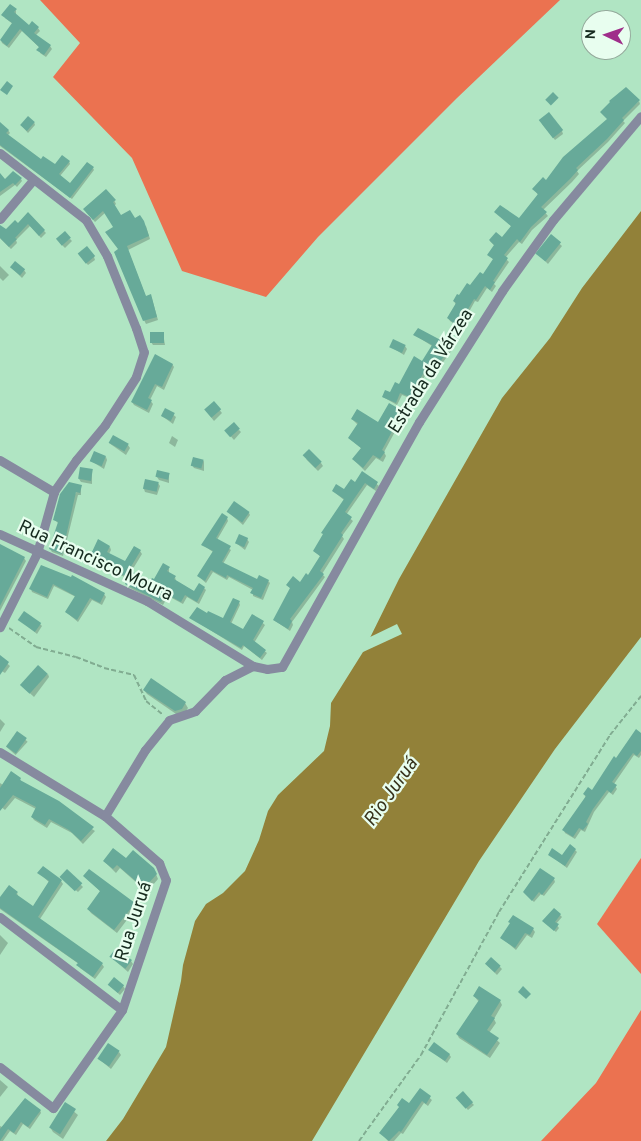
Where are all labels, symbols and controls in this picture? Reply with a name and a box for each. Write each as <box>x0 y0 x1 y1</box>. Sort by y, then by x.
north arrow <box>581 10 631 60</box>
text: N <box>583 29 600 40</box>
street label: Estrada da Várzea <box>385 305 479 439</box>
street label: Rua Francisco Moura <box>15 517 175 607</box>
water label: Rio Juruá <box>360 754 424 832</box>
street label: Rua Juruá <box>112 880 158 964</box>

